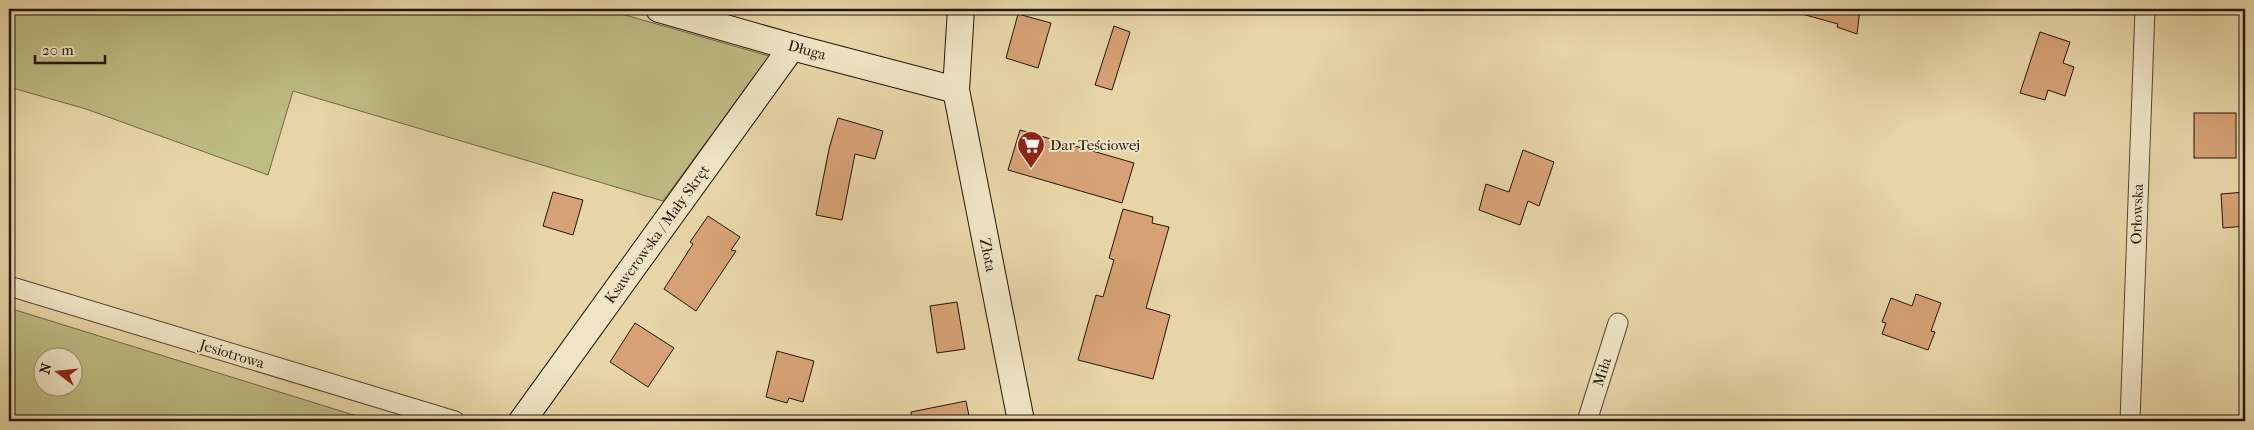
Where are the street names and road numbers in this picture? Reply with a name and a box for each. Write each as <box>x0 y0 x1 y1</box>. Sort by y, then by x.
street label: Długa <box>786 36 829 64</box>
street label: Ksawerowska / Mały Skręt <box>601 161 714 307</box>
street label: Orłowska <box>2127 182 2147 245</box>
street label: Złota <box>976 237 1000 274</box>
street label: Jesiotrowa <box>196 335 268 373</box>
street label: Miła <box>1589 354 1615 389</box>

